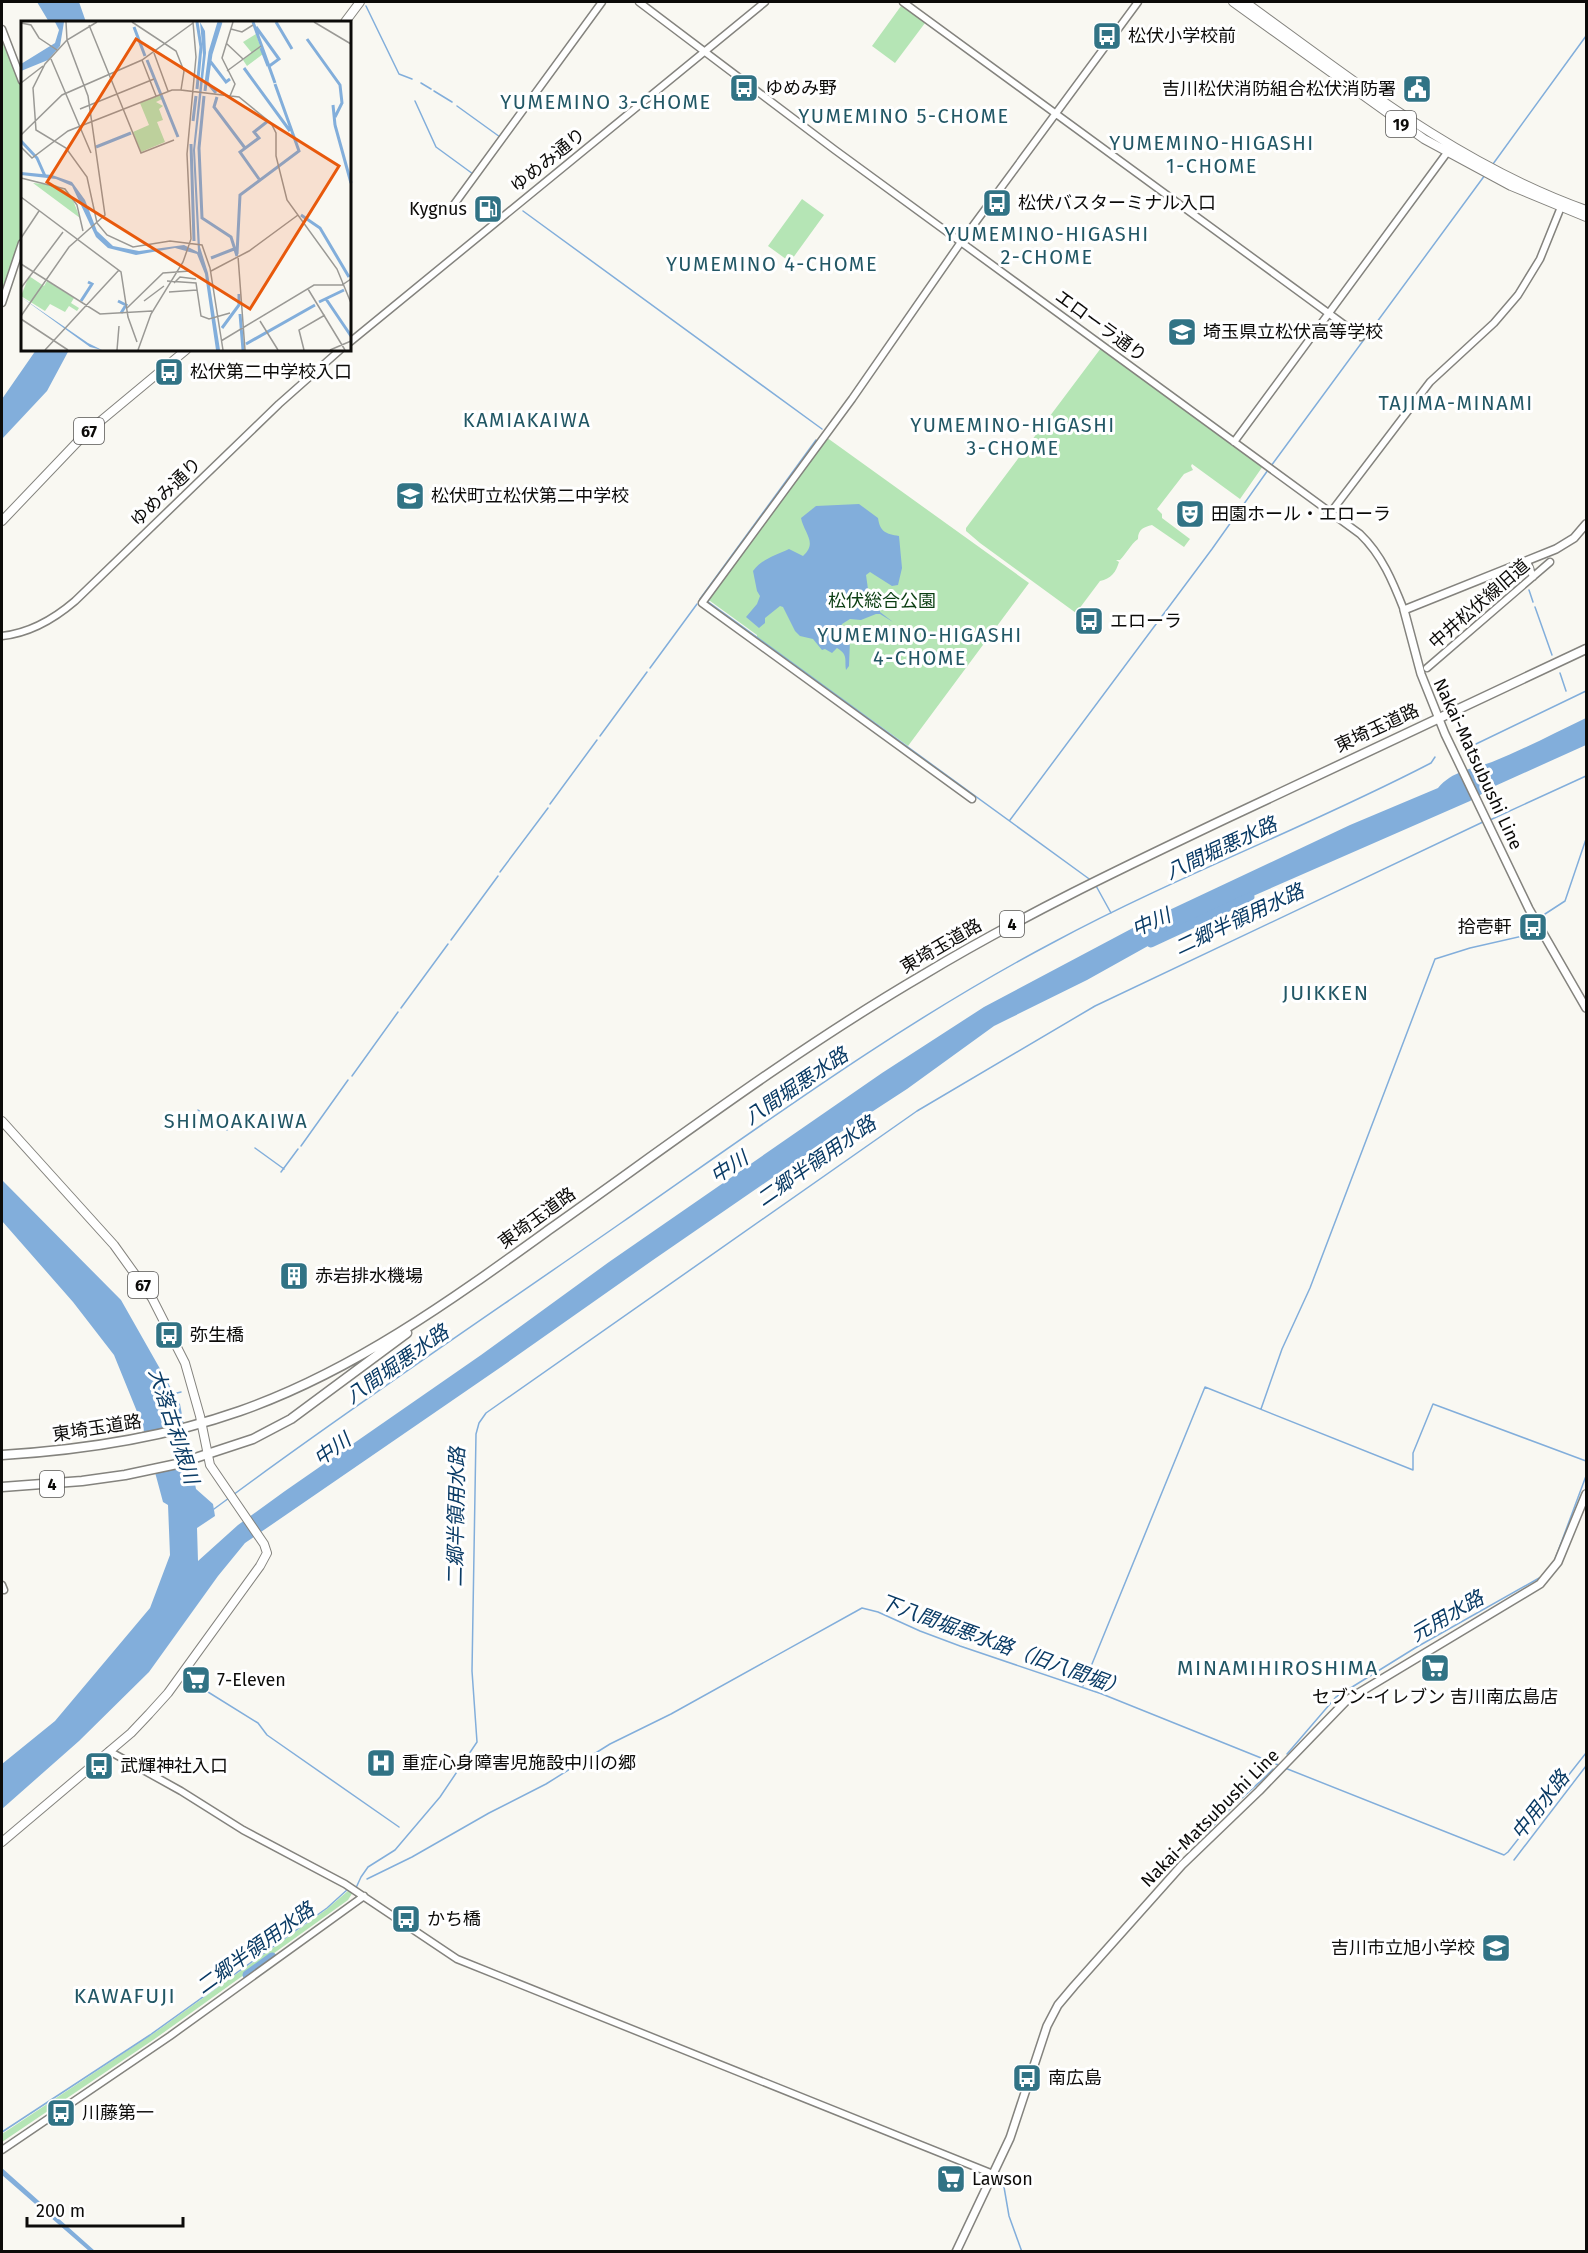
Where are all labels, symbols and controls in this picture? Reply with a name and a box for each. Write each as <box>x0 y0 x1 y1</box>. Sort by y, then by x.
bus stop icon: 松伏小学校前 <box>1091 20 1123 52</box>
inset map <box>21 21 351 351</box>
place label: 松伏小学校前 <box>1128 25 1236 47</box>
bus stop icon: ゆめみ野 <box>728 72 760 104</box>
public building icon: 吉川松伏消防組合松伏消防署 <box>1401 73 1433 105</box>
place label: ゆめみ野 <box>765 77 837 99</box>
place label: 吉川松伏消防組合松伏消防署 <box>1162 78 1396 100</box>
district label: YUMEMINO 3-CHOME <box>500 90 712 114</box>
district label: YUMEMINO 5-CHOME <box>798 104 1010 128</box>
road number: 19 <box>1386 111 1416 137</box>
street label: ゆめみ通り <box>506 123 590 197</box>
district label: YUMEMINO-HIGASHI 1-CHOME <box>1109 131 1315 178</box>
bus stop icon: 松伏バスターミナル入口 <box>981 187 1013 219</box>
place label: 松伏バスターミナル入口 <box>1018 192 1216 214</box>
fuel station icon: Kygnus <box>472 193 504 225</box>
place label: Kygnus <box>409 198 467 220</box>
district label: YUMEMINO-HIGASHI 2-CHOME <box>944 222 1150 269</box>
district label: YUMEMINO 4-CHOME <box>666 252 878 276</box>
street label: エローラ通り <box>1051 285 1151 367</box>
school or university icon: 埼玉県立松伏高等学校 <box>1166 316 1198 348</box>
place label: 埼玉県立松伏高等学校 <box>1203 321 1383 343</box>
bus stop icon: 松伏第二中学校入口 <box>153 356 185 388</box>
place label: 松伏第二中学校入口 <box>190 361 352 383</box>
district label: TAJIMA-MINAMI <box>1378 391 1534 415</box>
district label: KAMIAKAIWA <box>463 408 591 432</box>
district label: YUMEMINO-HIGASHI 3-CHOME <box>910 413 1116 460</box>
road number: 67 <box>74 418 104 444</box>
street label: ゆめみ通り <box>126 453 206 531</box>
school or university icon: 松伏町立松伏第二中学校 <box>394 480 426 512</box>
place label: 松伏町立松伏第二中学校 <box>431 485 629 507</box>
theatre icon: 田園ホール・エローラ <box>1174 498 1206 530</box>
place label: 田園ホール・エローラ <box>1211 503 1391 525</box>
street label: 中井松伏線旧道 <box>1424 554 1534 654</box>
park label: 松伏総合公園 <box>828 590 936 612</box>
bus stop icon: エローラ <box>1073 605 1105 637</box>
place label: エローラ <box>1110 610 1182 632</box>
district label: YUMEMINO-HIGASHI 4-CHOME <box>817 623 1023 670</box>
street label: Nakai-Matsubushi Line <box>1429 675 1527 853</box>
street label: 東埼玉道路 <box>1332 699 1422 757</box>
water label: 八間堀悪水路 <box>1162 811 1282 884</box>
water label: 二郷半領用水路 <box>1170 878 1309 959</box>
water label: 中川 <box>1128 902 1176 941</box>
road number: 4 <box>1000 911 1024 937</box>
bus stop icon: 拾壱軒 <box>1517 911 1549 943</box>
street label: 東埼玉道路 <box>897 914 985 978</box>
place label: 拾壱軒 <box>1458 916 1512 938</box>
district label: JUIKKEN <box>1282 980 1370 1006</box>
water label: 八間堀悪水路 <box>740 1041 854 1130</box>
district label: SHIMOAKAIWA <box>164 1109 308 1133</box>
water label: 二郷半領用水路 <box>752 1110 882 1211</box>
water label: 中川 <box>706 1145 754 1188</box>
street label: 東埼玉道路 <box>494 1183 580 1253</box>
building icon: 赤岩排水機場 <box>278 1260 310 1292</box>
place label: 赤岩排水機場 <box>315 1265 423 1287</box>
road number: 67 <box>128 1272 158 1298</box>
bus stop icon: 弥生橋 <box>153 1319 185 1351</box>
water label: 八間堀悪水路 <box>341 1319 455 1408</box>
place label: 弥生橋 <box>190 1324 244 1346</box>
water label: 大落古利根川 <box>144 1365 205 1489</box>
street label: 東埼玉道路 <box>51 1410 143 1446</box>
water label: 中川 <box>309 1426 357 1470</box>
water label: 二郷半領用水路 <box>443 1445 469 1587</box>
road number: 4 <box>40 1471 64 1497</box>
water label: 元用水路 <box>1406 1585 1489 1646</box>
water label: 下八間堀悪水路（旧八間堀） <box>877 1589 1129 1701</box>
supermarket icon: セブン-イレブン 吉川南広島店 <box>1419 1652 1451 1684</box>
district label: MINAMIHIROSHIMA <box>1177 1655 1379 1681</box>
supermarket icon: 7-Eleven <box>180 1664 212 1696</box>
place label: 7-Eleven <box>217 1669 286 1691</box>
place label: セブン-イレブン 吉川南広島店 <box>1312 1686 1558 1708</box>
street label: Nakai-Matsubushi Line <box>1136 1744 1284 1892</box>
hospital icon: 重症心身障害児施設中川の郷 <box>365 1747 397 1779</box>
bus stop icon: 武輝神社入口 <box>83 1750 115 1782</box>
place label: 重症心身障害児施設中川の郷 <box>402 1752 636 1774</box>
place label: 武輝神社入口 <box>120 1755 228 1777</box>
water label: 中用水路 <box>1506 1765 1575 1844</box>
water label: 二郷半領用水路 <box>191 1896 320 1999</box>
bus stop icon: かち橋 <box>390 1903 422 1935</box>
place label: かち橋 <box>427 1908 481 1930</box>
school or university icon: 吉川市立旭小学校 <box>1480 1932 1512 1964</box>
place label: 吉川市立旭小学校 <box>1331 1937 1475 1959</box>
district label: KAWAFUJI <box>74 1983 176 2009</box>
bus stop icon: 南広島 <box>1011 2062 1043 2094</box>
place label: 南広島 <box>1048 2067 1102 2089</box>
bus stop icon: 川藤第一 <box>45 2097 77 2129</box>
place label: 川藤第一 <box>82 2102 154 2124</box>
supermarket icon: Lawson <box>935 2163 967 2195</box>
place label: Lawson <box>972 2168 1033 2190</box>
scale bar <box>27 2190 183 2228</box>
text: 200 m <box>36 2200 85 2222</box>

